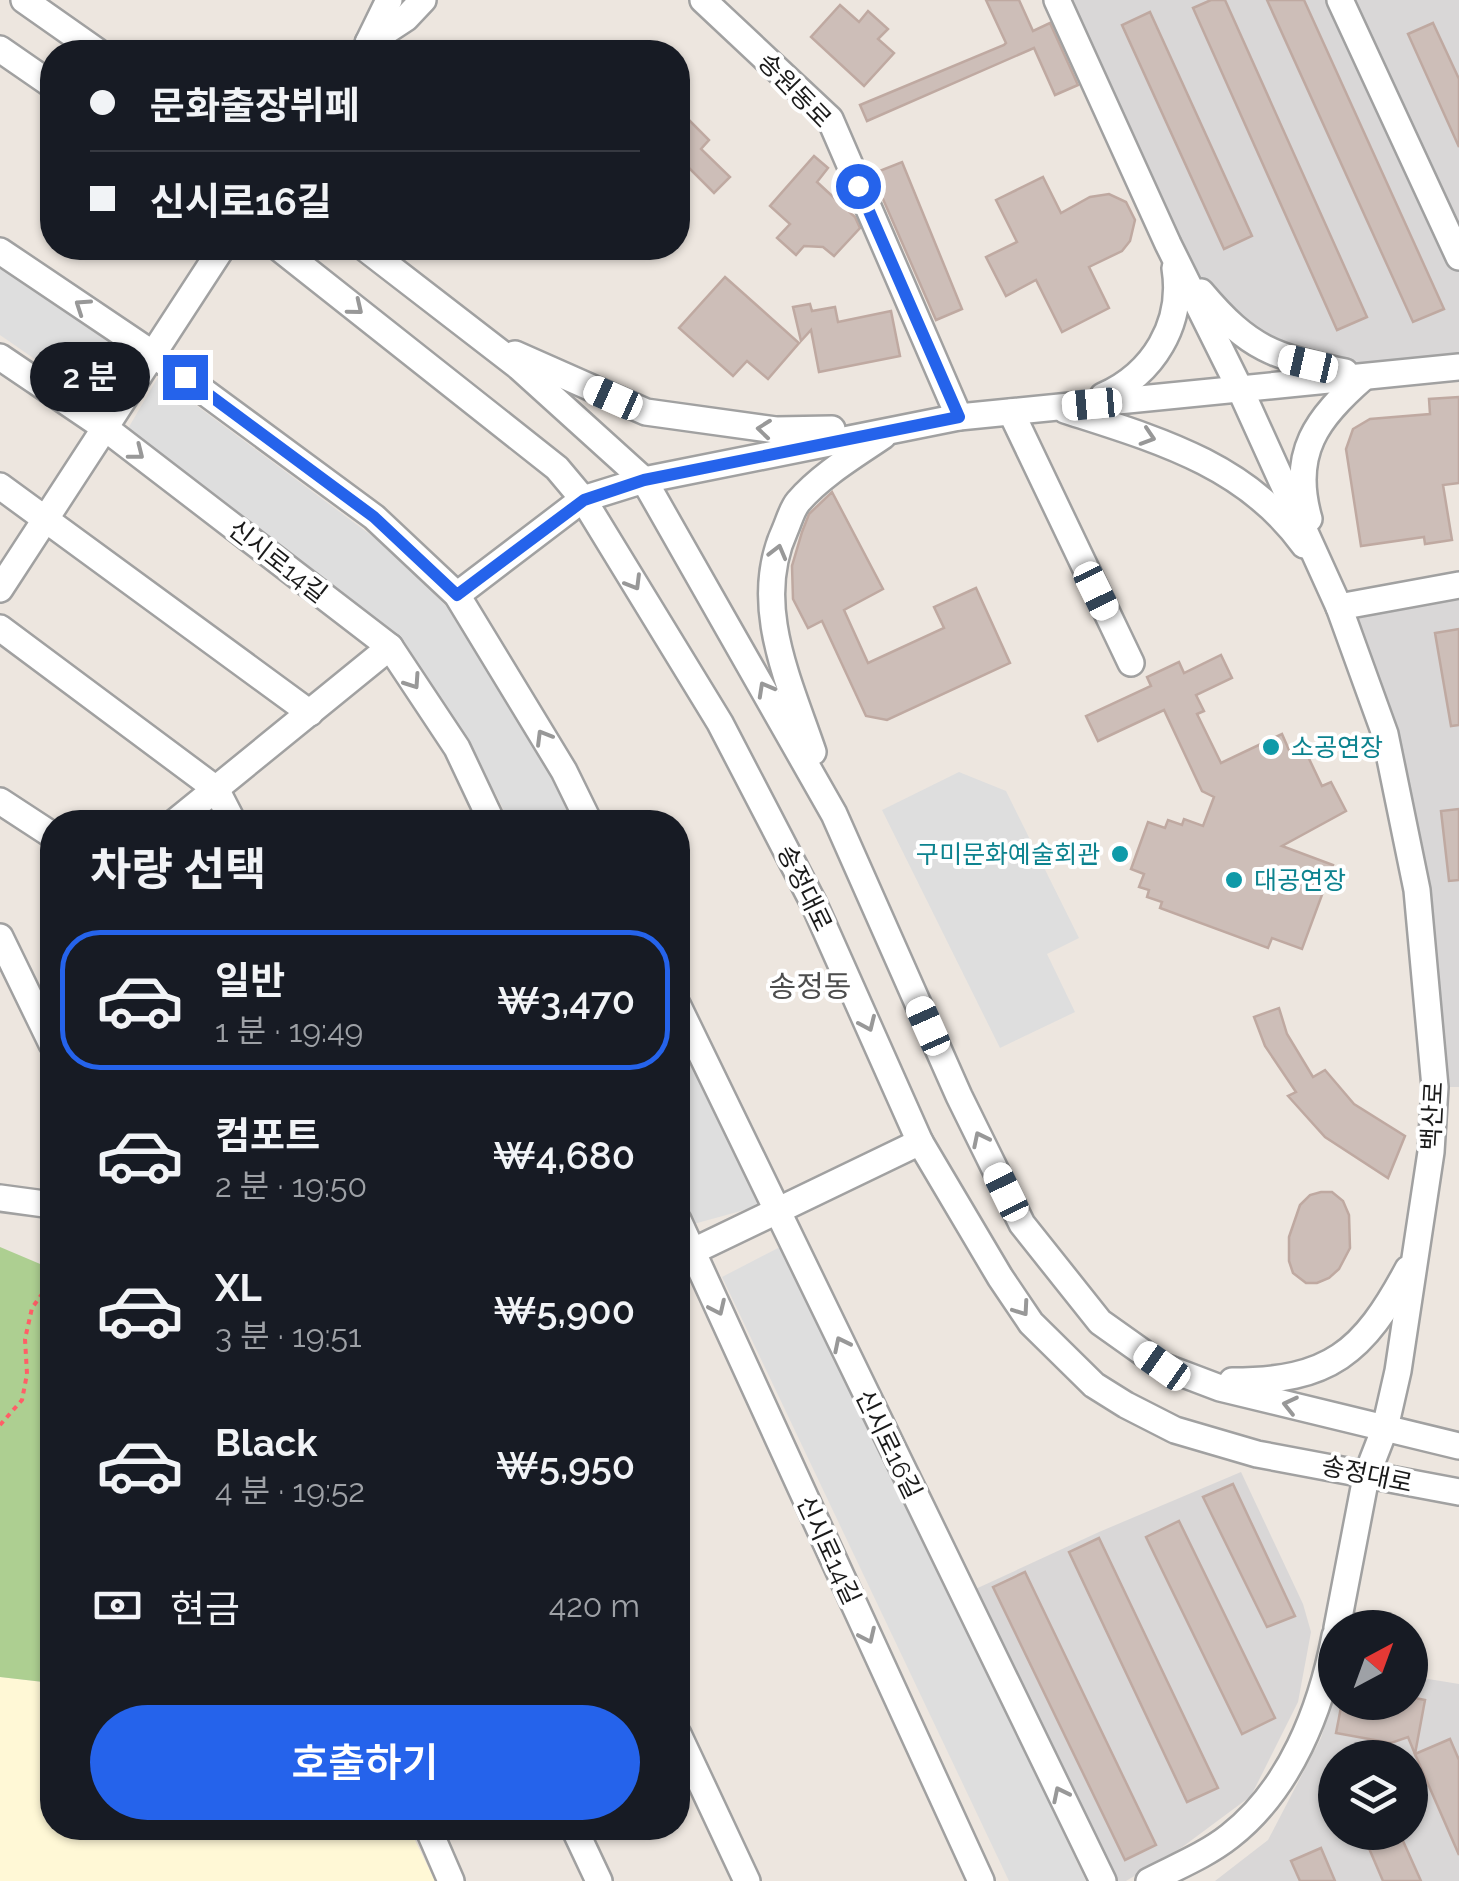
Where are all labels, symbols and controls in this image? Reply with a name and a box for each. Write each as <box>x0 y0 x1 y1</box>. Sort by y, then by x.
street label: 송원동로 <box>752 46 838 134</box>
text: 문화출장뷔페 <box>150 83 360 128</box>
route start <box>836 164 881 209</box>
text: 신시로16길 <box>150 179 332 224</box>
one-way arrow <box>344 296 362 314</box>
one-way arrow <box>74 300 93 318</box>
callout: 2 분 <box>30 342 150 412</box>
car <box>1275 343 1341 385</box>
route end <box>163 355 208 400</box>
text: 2 분 <box>63 358 117 395</box>
car <box>579 372 647 424</box>
car <box>1061 386 1123 422</box>
one-way arrow <box>756 418 772 440</box>
one-way arrow <box>1139 425 1156 445</box>
one-way arrow <box>126 441 144 458</box>
street label: 신시로14길 <box>223 513 333 609</box>
one-way arrow <box>766 544 787 562</box>
car <box>1069 557 1123 625</box>
one-way arrow <box>622 572 641 590</box>
one-way arrow <box>400 671 419 689</box>
one-way arrow <box>757 682 777 700</box>
one-way arrow <box>536 730 555 748</box>
place label: 소공연장 <box>1291 732 1383 762</box>
marker: 소공연장 <box>1260 736 1282 758</box>
place label: 구미문화예술회관 <box>916 839 1100 869</box>
street label: 송정대로 <box>771 840 839 936</box>
text: 차량 선택 <box>90 843 266 896</box>
marker: 구미문화예술회관 <box>1109 843 1131 865</box>
place label: 대공연장 <box>1254 865 1346 895</box>
marker: 대공연장 <box>1223 869 1245 891</box>
icon: car <box>95 955 185 1045</box>
text: 일반 <box>215 958 285 1003</box>
district label: 송정동 <box>769 969 851 1004</box>
text: ₩3,470 <box>497 978 635 1023</box>
car <box>902 992 954 1060</box>
text: 1 분 · 19:49 <box>215 1012 363 1049</box>
one-way arrow <box>856 1014 876 1032</box>
street label: 백산로 <box>1415 1081 1449 1151</box>
icon: car <box>95 1110 185 1200</box>
text: 컴포트 <box>215 1113 320 1158</box>
one-way arrow <box>973 1132 993 1150</box>
text: ₩4,680 <box>492 1133 635 1178</box>
car <box>979 1158 1033 1226</box>
text: 2 분 · 19:50 <box>215 1167 367 1204</box>
icon: car <box>95 1265 185 1355</box>
text: XL <box>215 1265 262 1310</box>
text: ₩5,900 <box>493 1288 635 1333</box>
one-way arrow <box>706 1298 726 1316</box>
one-way arrow <box>1010 1298 1028 1317</box>
text: 3 분 · 19:51 <box>215 1317 362 1354</box>
one-way arrow <box>833 1337 853 1355</box>
car <box>1129 1337 1195 1395</box>
street label: 신시로16길 <box>850 1384 928 1504</box>
one-way arrow <box>1282 1396 1299 1417</box>
icon: car <box>95 1420 185 1510</box>
text: Black <box>215 1420 317 1465</box>
text: ₩5,950 <box>496 1443 635 1488</box>
street label: 송정대로 <box>1319 1450 1415 1498</box>
text: 4 분 · 19:52 <box>215 1472 365 1509</box>
street label: 신시로14길 <box>791 1491 867 1609</box>
icon: cash <box>90 1578 145 1633</box>
text: 현금 <box>170 1586 240 1631</box>
text: 420 m <box>549 1587 640 1624</box>
north arrow <box>1318 1610 1428 1720</box>
map controls <box>1318 1610 1428 1850</box>
one-way arrow <box>856 1625 876 1643</box>
button: 호출하기 <box>90 1705 640 1820</box>
button: layers <box>1318 1740 1428 1850</box>
one-way arrow <box>1053 1786 1072 1804</box>

